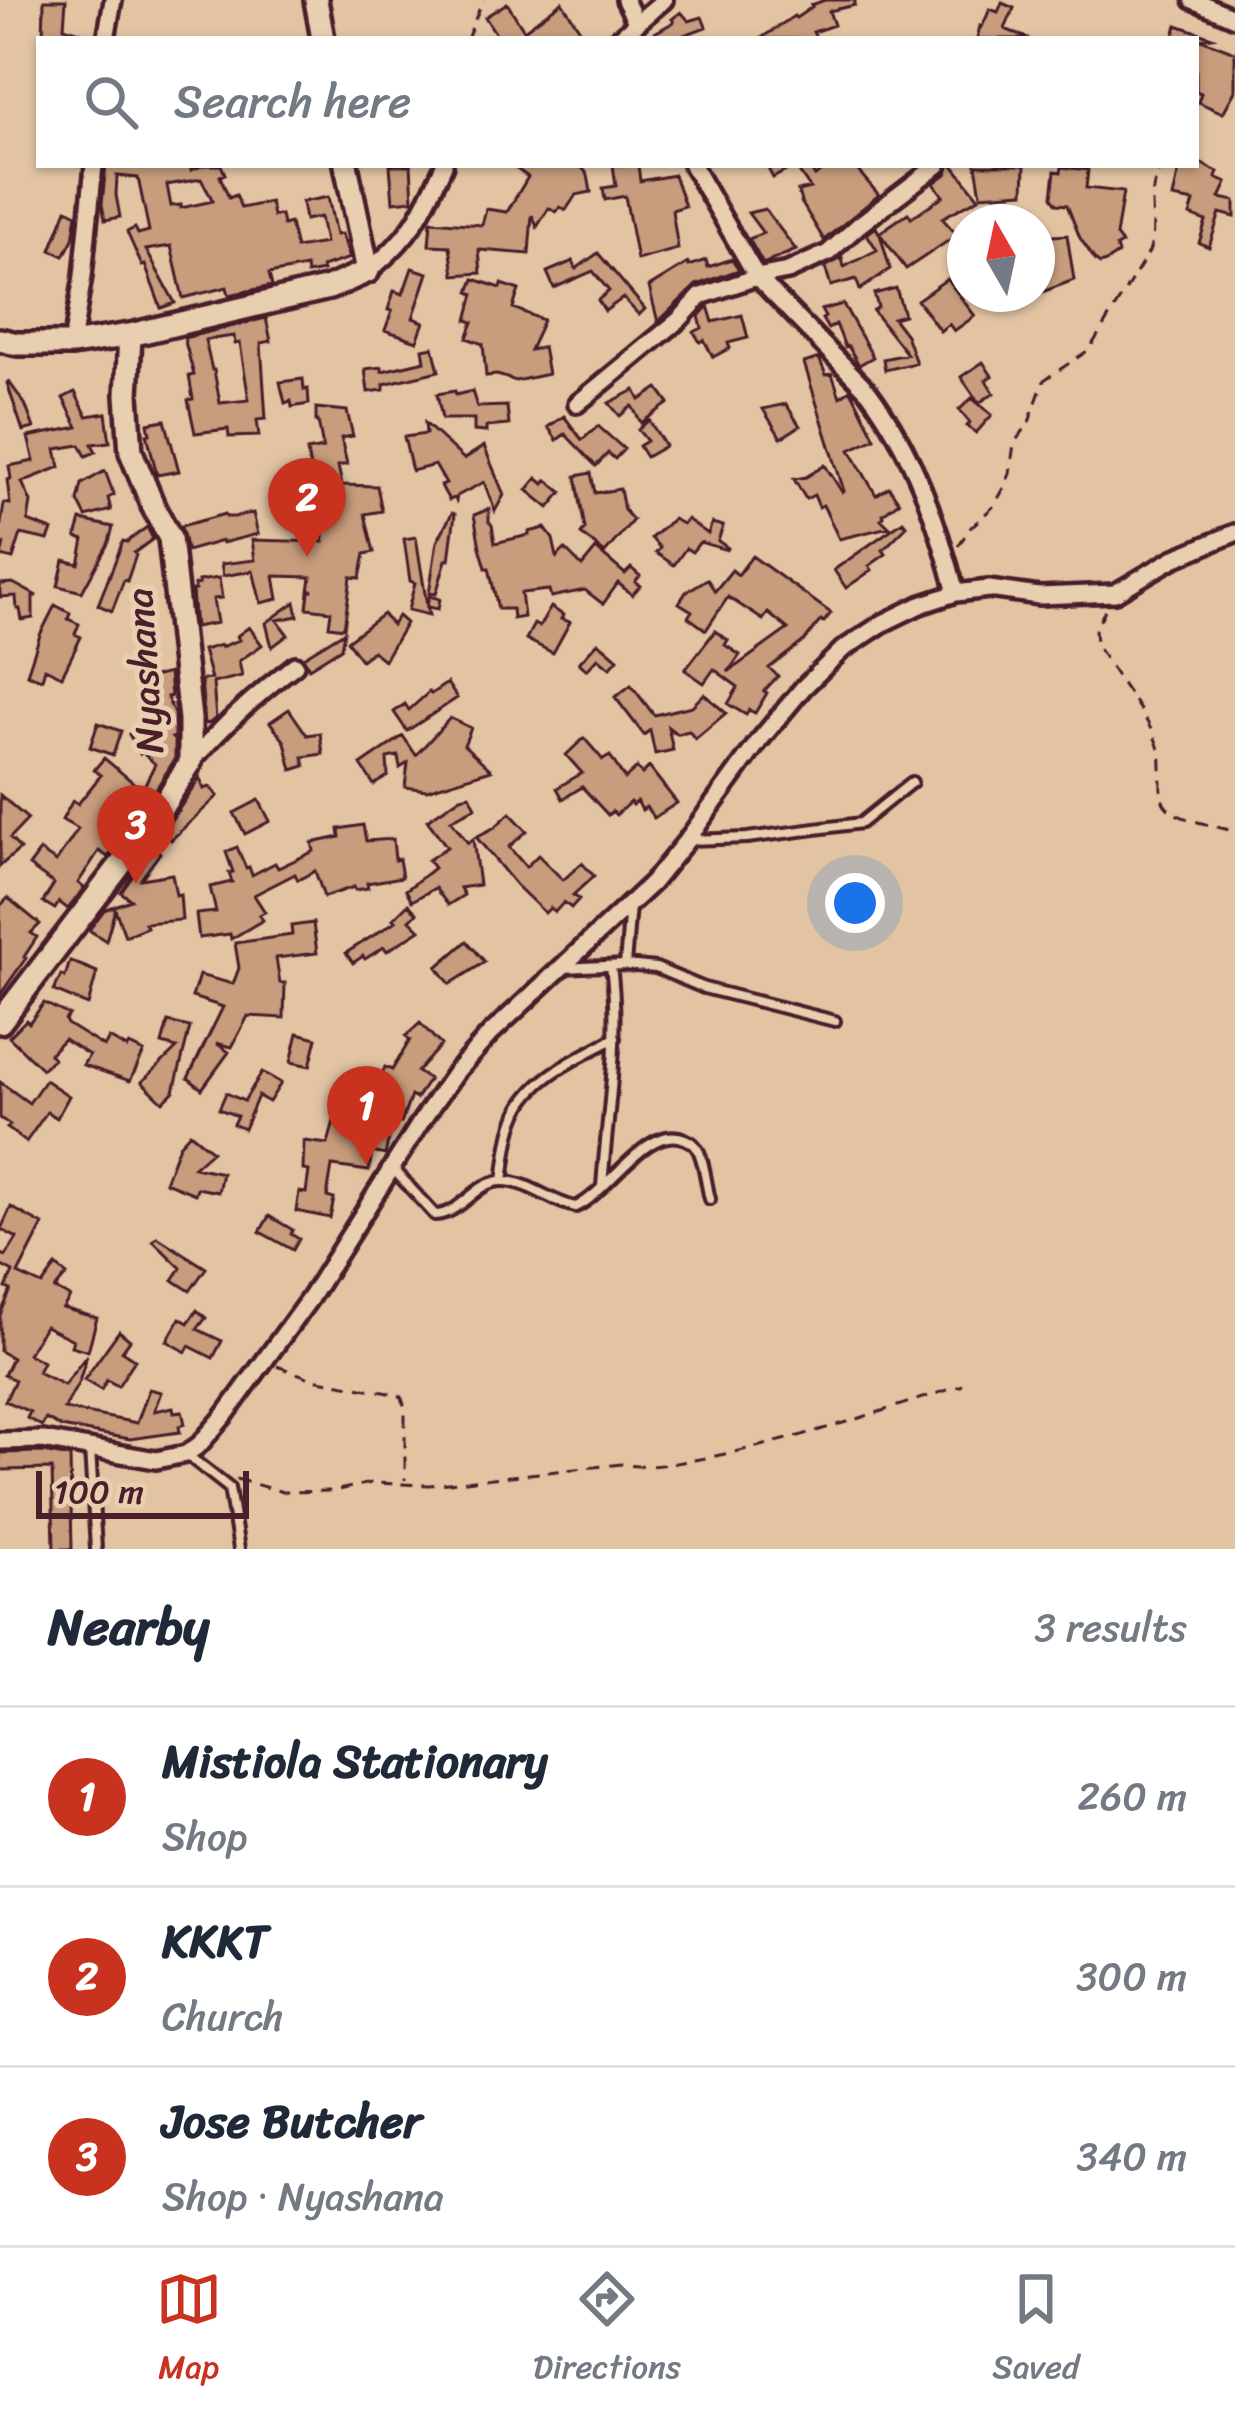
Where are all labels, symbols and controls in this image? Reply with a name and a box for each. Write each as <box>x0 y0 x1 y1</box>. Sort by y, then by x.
search box <box>36 36 1199 168</box>
text: Search here <box>174 62 411 142</box>
icon: search <box>78 69 144 135</box>
north arrow <box>947 204 1055 312</box>
pin: 2 <box>268 458 346 557</box>
street label: Nyashana <box>104 586 184 756</box>
pin: 3 <box>97 785 175 884</box>
your location <box>825 873 885 933</box>
pin: 1 <box>327 1066 405 1165</box>
text: 100 m <box>54 1463 144 1521</box>
scale bar <box>36 1465 249 1518</box>
text: Nearby <box>48 1582 209 1672</box>
text: 3 results <box>1034 1593 1187 1662</box>
text: Mistiola Stationary <box>162 1722 548 1802</box>
text: 1 <box>79 1762 95 1831</box>
text: 260 m <box>1078 1762 1187 1831</box>
text: Shop <box>162 1802 247 1871</box>
text: KKKT <box>162 1902 269 1982</box>
text: 2 <box>76 1942 98 2011</box>
text: 300 m <box>1076 1942 1187 2011</box>
text: Church <box>162 1982 284 2051</box>
text: Jose Butcher <box>162 2082 422 2162</box>
text: 3 <box>76 2122 98 2191</box>
text: 340 m <box>1076 2122 1187 2191</box>
text: Shop · Nyashana <box>162 2162 443 2231</box>
tab: Map <box>156 2266 222 2396</box>
tab: Directions <box>533 2266 681 2396</box>
tab: Saved <box>992 2266 1079 2396</box>

